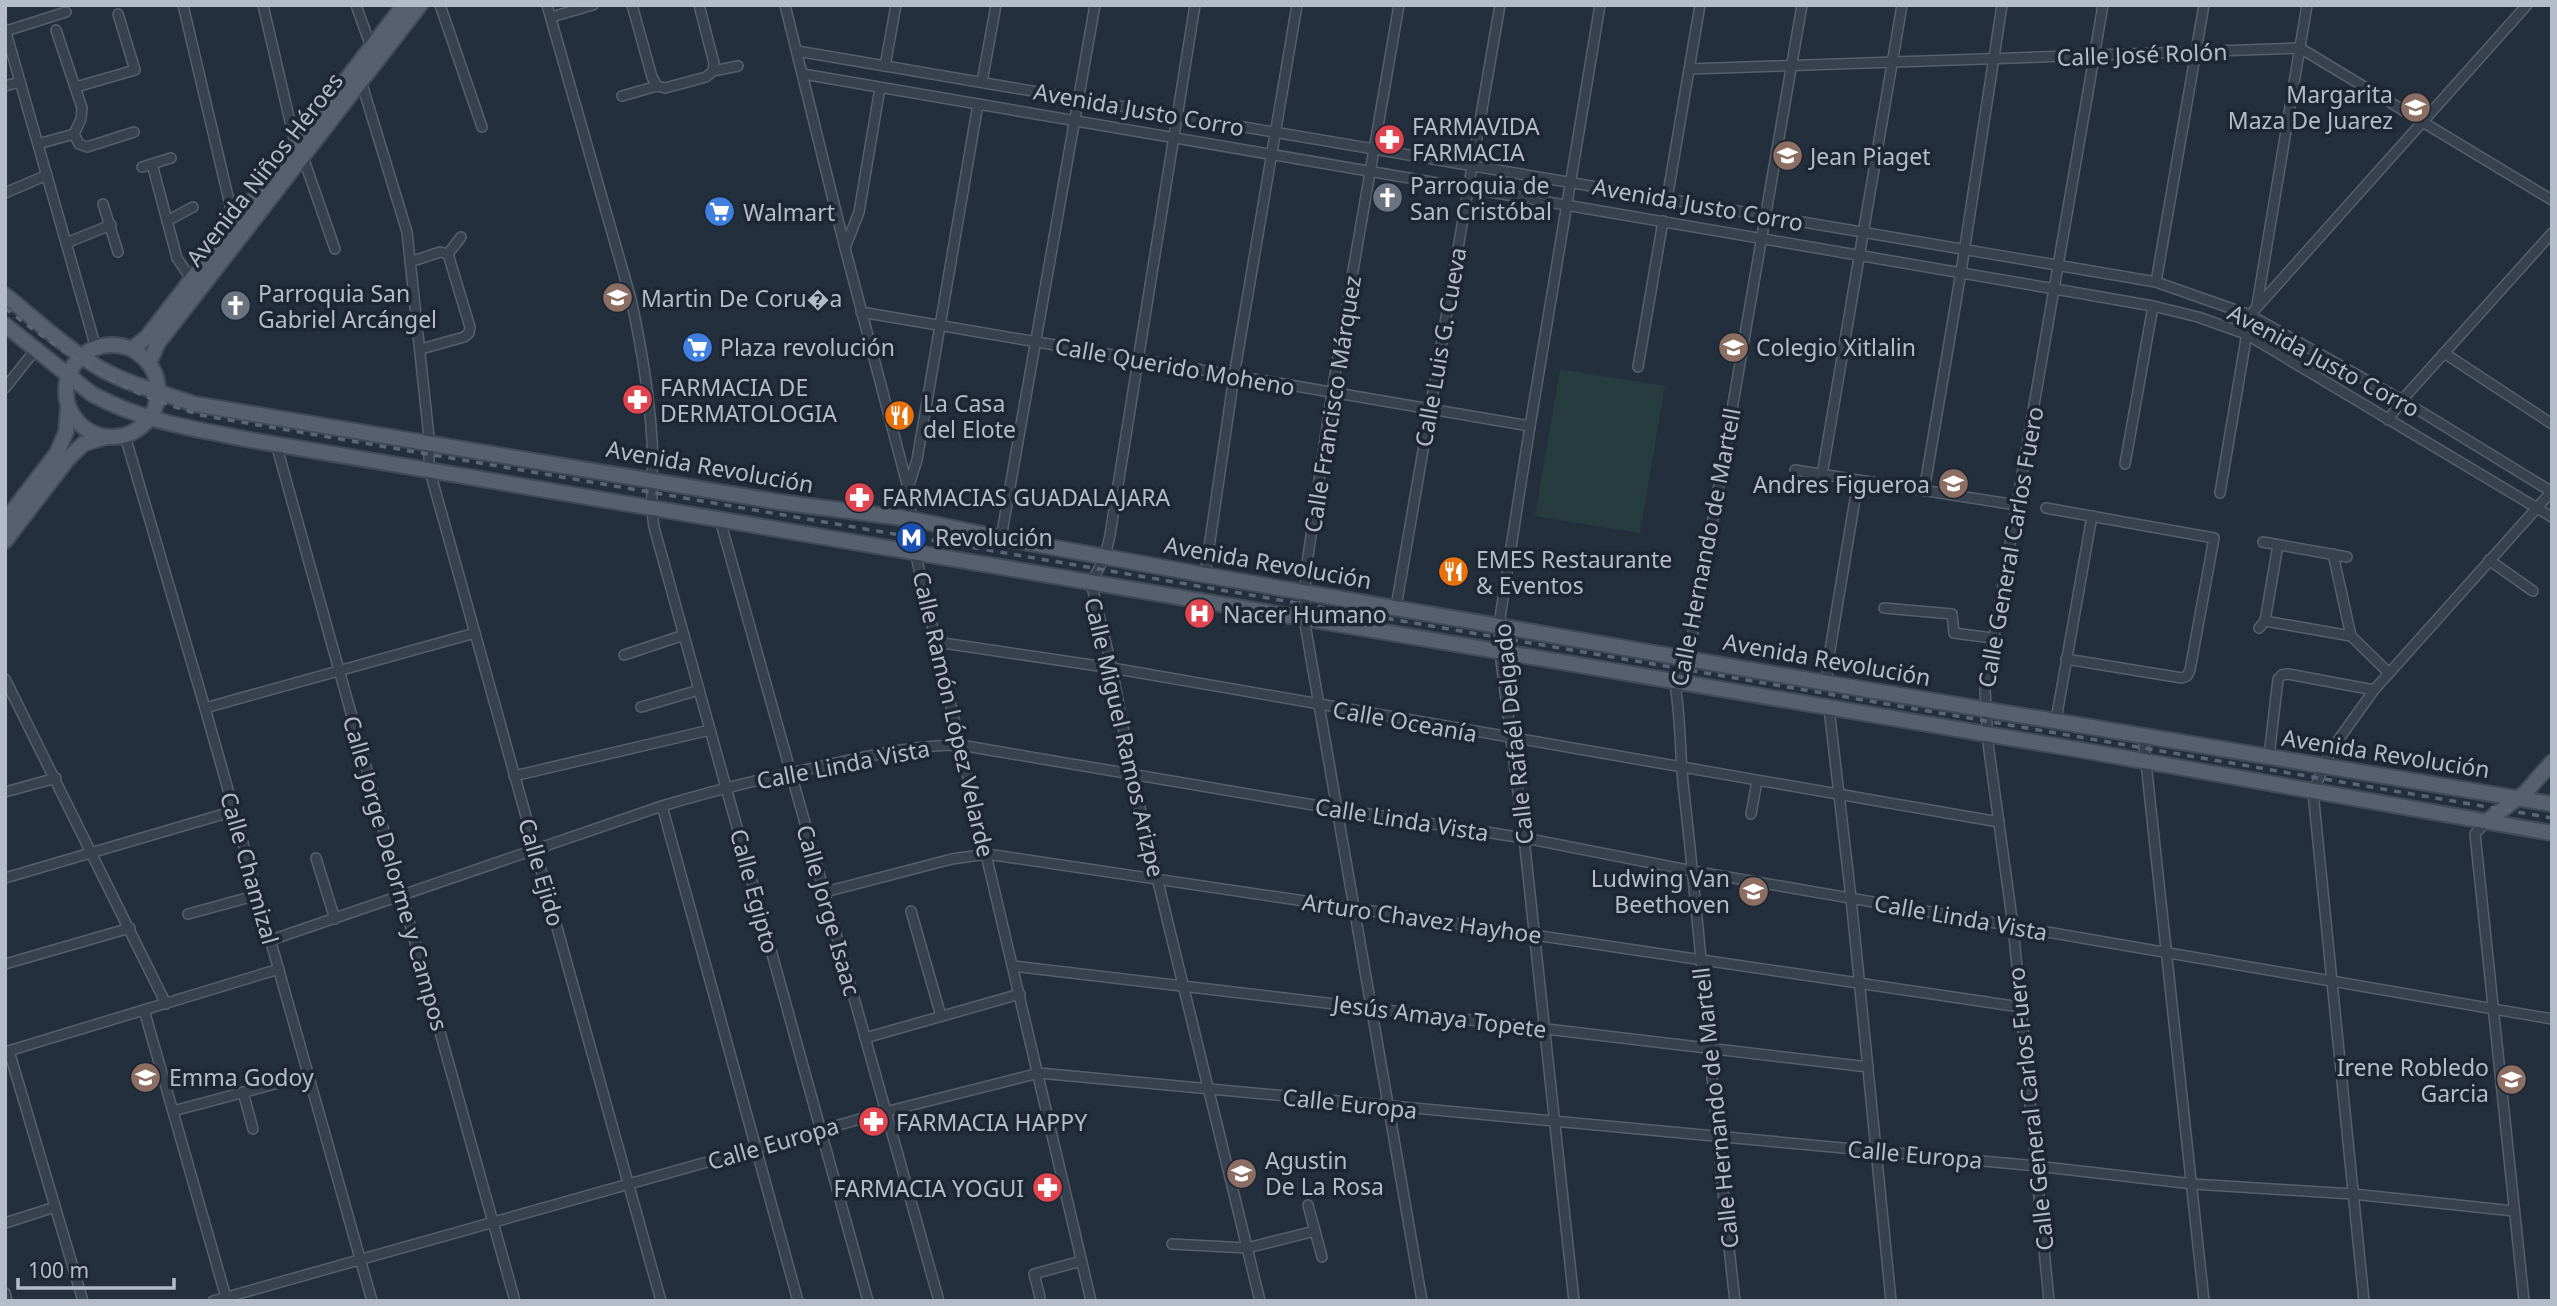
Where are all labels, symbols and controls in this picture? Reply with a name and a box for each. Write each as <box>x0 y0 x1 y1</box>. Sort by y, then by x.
street label: Calle José Rolón <box>2056 35 2228 73</box>
street label: Avenida Niños Héroes <box>178 65 350 273</box>
street label: Avenida Justo Corro <box>1031 75 1247 143</box>
place label: Margarita Maza De Juarez <box>2228 78 2393 136</box>
school or university icon: Margarita Maza De Juarez <box>2399 90 2433 124</box>
place label: FARMAVIDA FARMACIA <box>1412 110 1540 168</box>
pharmacy icon: FARMAVIDA FARMACIA <box>1372 122 1406 156</box>
school or university icon: Jean Piaget <box>1770 139 1804 173</box>
place label: Jean Piaget <box>1808 140 1931 172</box>
place label: Parroquia de San Cristóbal <box>1410 169 1552 227</box>
street label: Avenida Justo Corro <box>1590 170 1806 238</box>
church icon: Parroquia de San Cristóbal <box>1370 181 1404 215</box>
supermarket icon: Walmart <box>703 195 737 229</box>
place label: Walmart <box>743 196 835 228</box>
street label: Calle Luis G. Cueva <box>1407 245 1473 449</box>
street label: Calle Francisco Márquez <box>1296 273 1368 535</box>
place label: Parroquia San Gabriel Arcángel <box>258 277 437 335</box>
school or university icon: Martin De Coru�a <box>601 281 635 315</box>
place label: Martin De Coru�a <box>641 282 843 314</box>
church icon: Parroquia San Gabriel Arcángel <box>218 289 252 323</box>
street label: Avenida Justo Corro <box>2222 296 2426 424</box>
street label: Calle Querido Moheno <box>1053 329 1297 403</box>
supermarket icon: Plaza revolución <box>680 330 714 364</box>
school or university icon: Colegio Xitlalin <box>1716 330 1750 364</box>
place label: Plaza revolución <box>720 331 895 363</box>
place label: Colegio Xitlalin <box>1756 331 1916 363</box>
place label: FARMACIA DE DERMATOLOGIA <box>660 371 837 429</box>
pharmacy icon: FARMACIA DE DERMATOLOGIA <box>620 383 654 417</box>
place label: La Casa del Elote <box>923 387 1016 445</box>
restaurant icon: La Casa del Elote <box>883 399 917 433</box>
street label: Calle General Carlos Fuero <box>1970 404 2050 690</box>
street label: Calle Hernando de Martell <box>1662 405 1748 689</box>
street label: Avenida Revolución <box>604 432 816 500</box>
school or university icon: Andres Figueroa <box>1936 467 1970 501</box>
place label: Andres Figueroa <box>1753 468 1930 500</box>
pharmacy icon: FARMACIAS GUADALAJARA <box>842 480 876 514</box>
place label: FARMACIAS GUADALAJARA <box>882 481 1170 513</box>
metro station icon: Revolución <box>895 520 929 554</box>
place label: Revolución <box>935 521 1053 553</box>
street label: Avenida Revolución <box>1162 528 1374 596</box>
place label: EMES Restaurante & Eventos <box>1476 543 1672 601</box>
restaurant icon: EMES Restaurante & Eventos <box>1436 555 1470 589</box>
street label: Calle Ramón López Velarde <box>906 568 1002 860</box>
street label: Calle Miguel Ramos Arizpe <box>1077 594 1173 880</box>
hospital icon: Nacer Humano <box>1183 597 1217 631</box>
place label: Nacer Humano <box>1223 598 1387 630</box>
street label: Calle Rafaél Delgado <box>1485 622 1541 846</box>
street label: Avenida Revolución <box>1721 625 1933 693</box>
street label: Calle Oceanía <box>1330 693 1480 749</box>
street label: Calle Jorge Delorme y Campos <box>336 712 456 1034</box>
street label: Avenida Revolución <box>2280 721 2492 785</box>
street label: Calle Linda Vista <box>754 732 932 796</box>
street label: Calle Chamizal <box>213 788 287 948</box>
street label: Calle Linda Vista <box>1313 789 1491 849</box>
street label: Calle Ejido <box>511 814 573 930</box>
street label: Calle Jorge Isaac <box>789 821 869 999</box>
street label: Calle Egipto <box>723 825 787 957</box>
place label: Ludwing Van Beethoven <box>1591 862 1730 920</box>
school or university icon: Ludwing Van Beethoven <box>1736 874 1770 908</box>
street label: Arturo Chavez Hayhoe <box>1300 885 1544 951</box>
street label: Calle Linda Vista <box>1872 886 2050 948</box>
street label: Calle Hernando de Martell <box>1684 966 1746 1250</box>
street label: Calle General Carlos Fuero <box>1999 966 2061 1252</box>
street label: Jesús Amaya Topete <box>1330 987 1548 1045</box>
place label: Irene Robledo Garcia <box>2337 1051 2489 1109</box>
school or university icon: Emma Godoy <box>129 1060 163 1094</box>
place label: Emma Godoy <box>169 1061 314 1093</box>
school or university icon: Irene Robledo Garcia <box>2495 1063 2529 1097</box>
street label: Calle Europa <box>1281 1080 1419 1126</box>
pharmacy icon: FARMACIA HAPPY <box>856 1105 890 1139</box>
place label: FARMACIA HAPPY <box>896 1106 1088 1138</box>
street label: Calle Europa <box>704 1109 842 1177</box>
street label: Calle Europa <box>1846 1132 1984 1176</box>
place label: Agustin De La Rosa <box>1265 1144 1384 1202</box>
school or university icon: Agustin De La Rosa <box>1225 1156 1259 1190</box>
pharmacy icon: FARMACIA YOGUI <box>1030 1171 1064 1205</box>
place label: FARMACIA YOGUI <box>834 1172 1024 1204</box>
scale bar <box>18 1246 173 1290</box>
text: 100 m <box>28 1256 89 1284</box>

